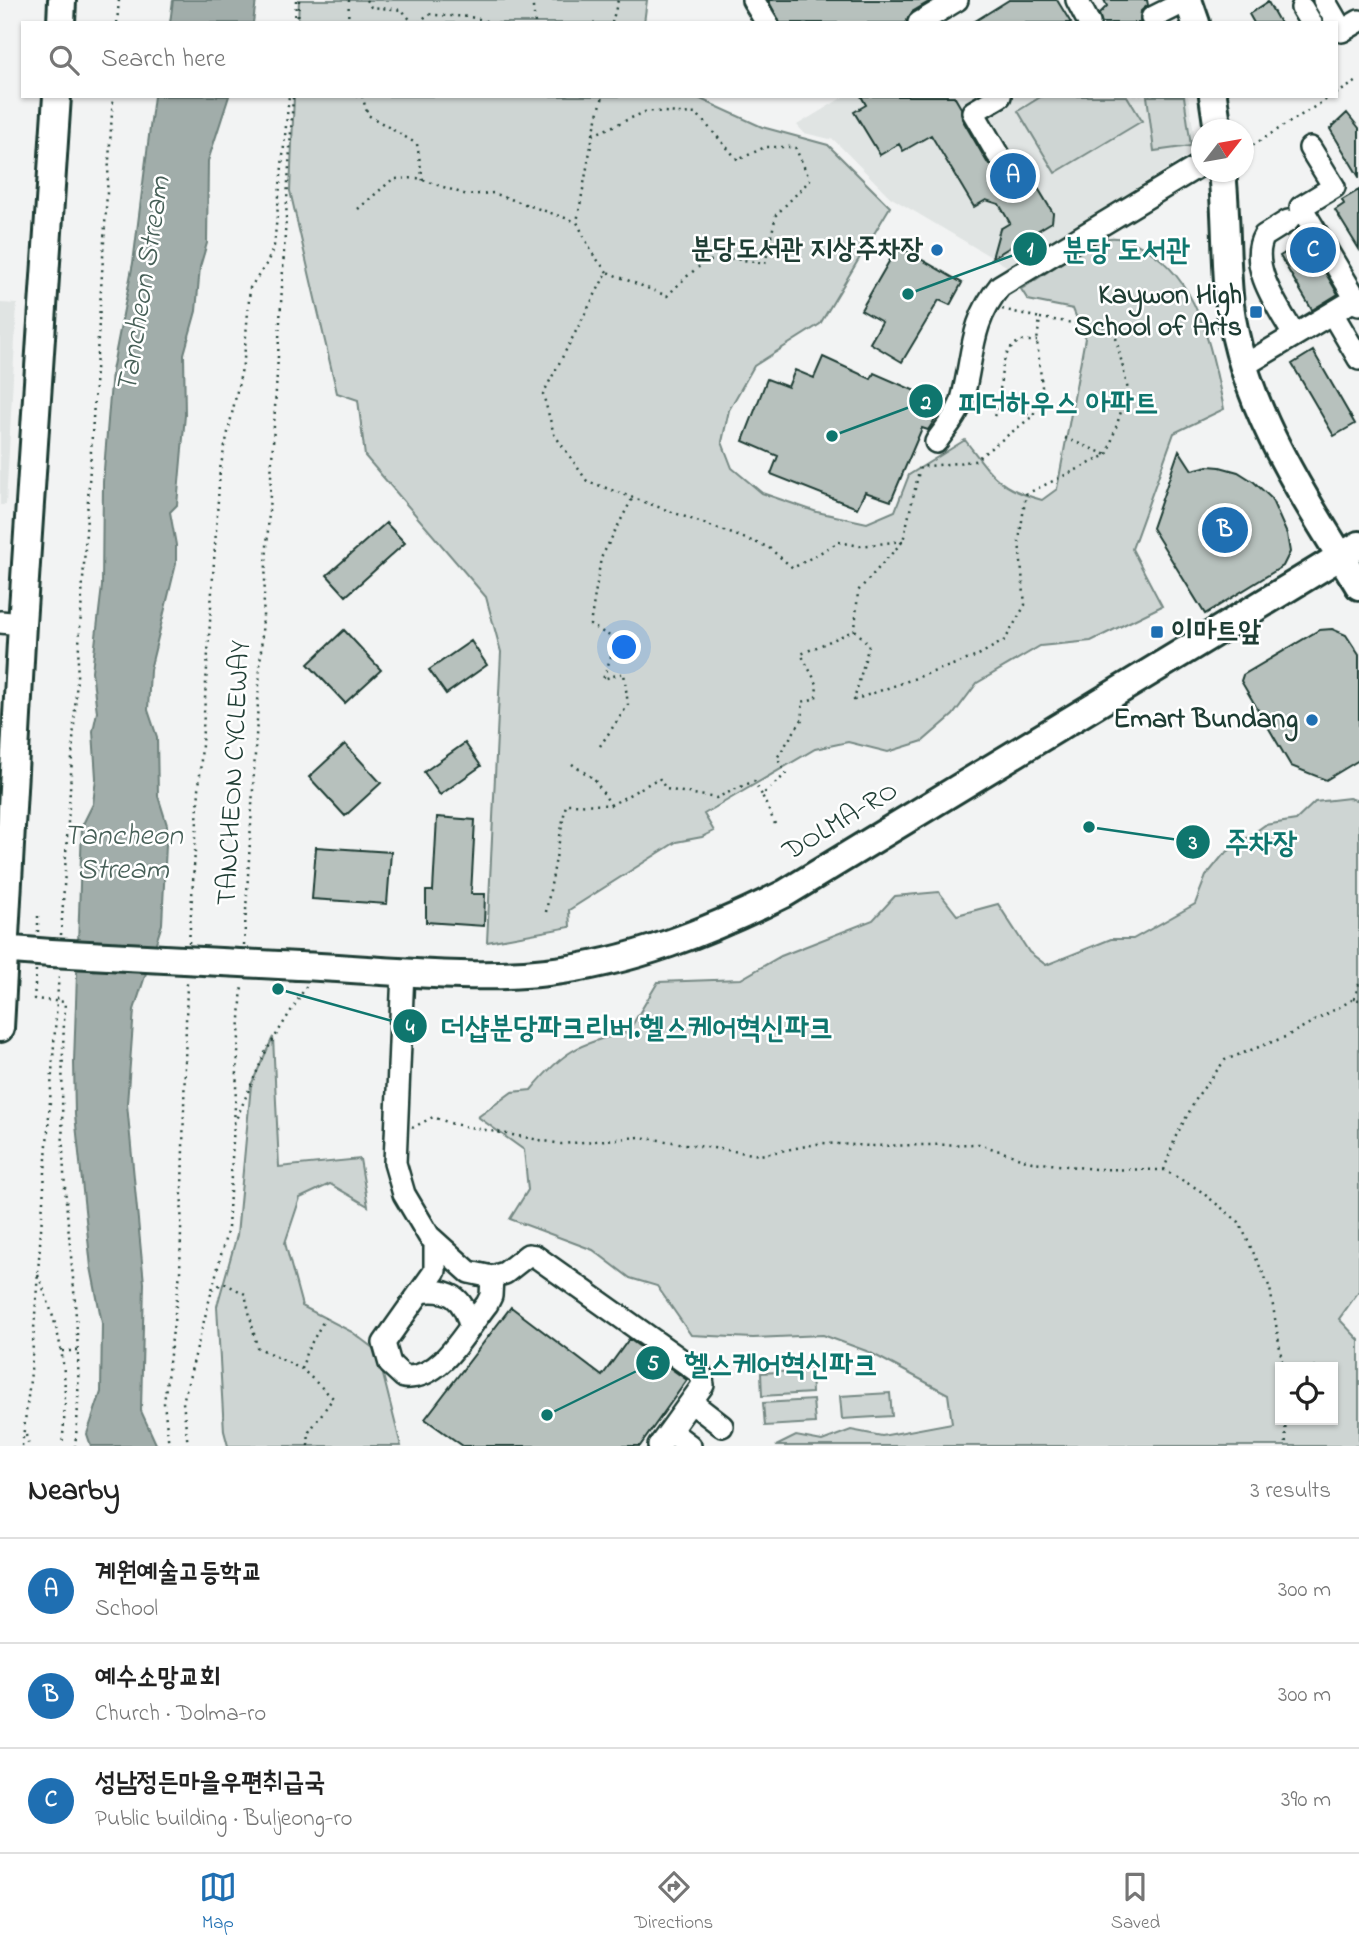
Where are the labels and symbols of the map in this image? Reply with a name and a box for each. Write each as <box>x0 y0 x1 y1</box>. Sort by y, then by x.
north arrow <box>1191 119 1254 182</box>
pin: A <box>990 150 1036 202</box>
water label: Tancheon Stream <box>106 173 184 396</box>
callout: 분당 도서관 <box>1013 223 1204 274</box>
pin: C <box>1290 224 1336 276</box>
place label: 분당도서관 지상주차장 <box>691 230 923 271</box>
text: 분당 도서관 <box>1062 230 1190 274</box>
text: 1 <box>1027 236 1034 266</box>
marker: 분당도서관 지상주차장 <box>929 242 945 258</box>
place label: Kaywon High School of Arts <box>1074 276 1242 349</box>
marker: Kaywon High School of Arts <box>1248 304 1264 320</box>
callout: 피더하우스 아파트 <box>909 376 1172 427</box>
text: 피더하우스 아파트 <box>958 383 1158 427</box>
text: 2 <box>920 389 932 419</box>
pin: B <box>1202 504 1248 556</box>
place label: 이마트앞 <box>1171 612 1262 653</box>
marker: 이마트앞 <box>1149 624 1165 640</box>
your location <box>607 630 641 664</box>
street label: TANCHEON CYCLEWAY <box>208 639 262 907</box>
place label: Emart Bundang <box>1113 700 1298 742</box>
marker: Emart Bundang <box>1304 712 1320 728</box>
street label: DOLMA-RO <box>775 771 907 873</box>
water label: Tancheon Stream <box>63 815 184 893</box>
callout: 주차장 <box>1176 816 1311 867</box>
text: 주차장 <box>1225 823 1297 867</box>
text: 3 <box>1188 829 1198 859</box>
callout: 더샵분당파크리버.헬스케어혁신파크 <box>392 1001 848 1052</box>
text: 더샵분당파크리버.헬스케어혁신파크 <box>441 1008 833 1052</box>
text: 4 <box>406 1014 415 1044</box>
callout: 헬스케어혁신파크 <box>635 1338 891 1389</box>
text: 헬스케어혁신파크 <box>684 1345 878 1389</box>
text: 5 <box>647 1350 659 1380</box>

